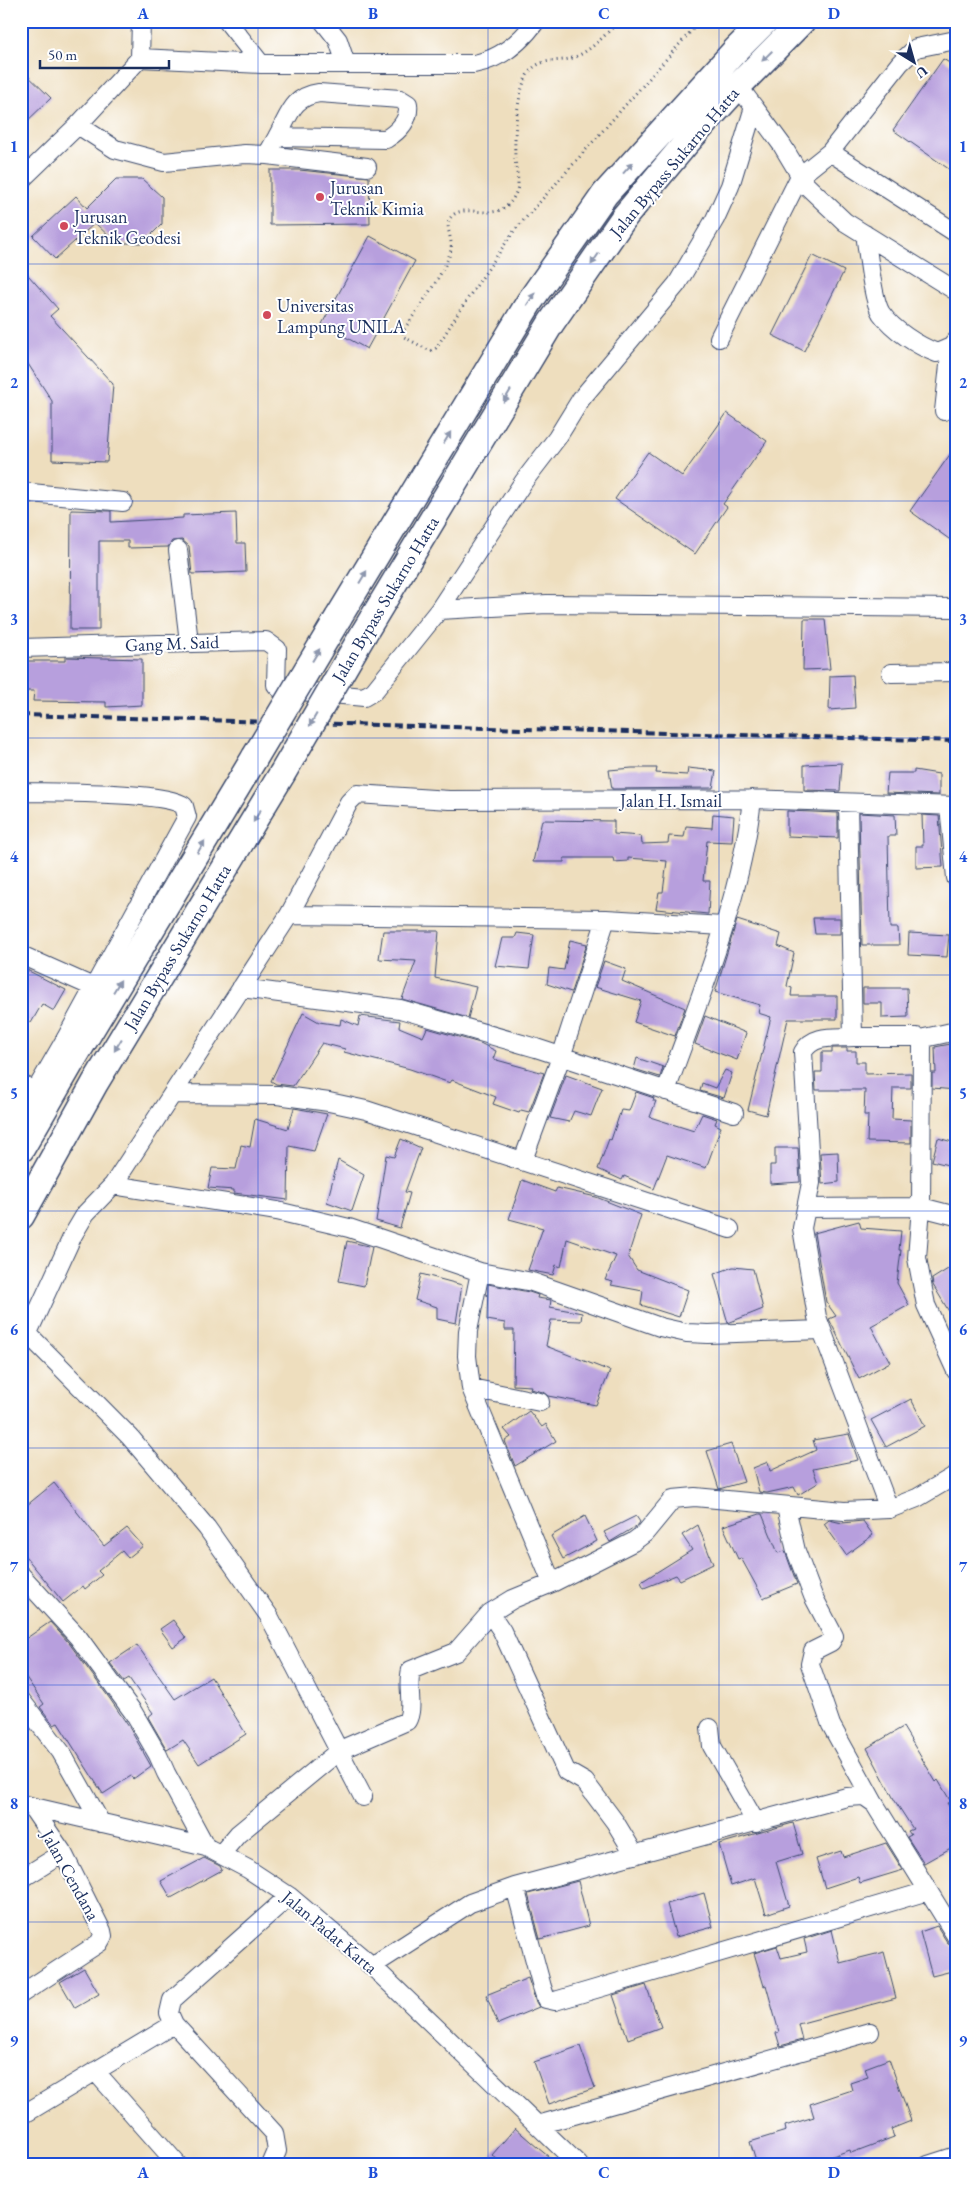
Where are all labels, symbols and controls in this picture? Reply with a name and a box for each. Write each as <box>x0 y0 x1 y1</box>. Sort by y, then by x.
text: A <box>136 3 149 24</box>
text: B <box>368 3 378 24</box>
text: C <box>598 3 610 24</box>
text: D <box>828 3 840 24</box>
scale bar <box>40 38 169 70</box>
north arrow <box>890 38 940 88</box>
text: 50 m <box>48 45 77 64</box>
one-way arrow <box>762 50 774 62</box>
text: U <box>912 62 931 83</box>
street label: Jalan Bypass Sukarno Hatta <box>603 81 744 244</box>
text: 1 <box>10 136 18 157</box>
text: 1 <box>959 136 967 157</box>
one-way arrow <box>622 163 634 175</box>
place label: Jurusan Teknik Kimia <box>328 176 425 220</box>
marker: Jurusan Teknik Kimia <box>314 191 326 203</box>
place label: Jurusan Teknik Geodesi <box>72 205 181 249</box>
marker: Jurusan Teknik Geodesi <box>58 220 70 232</box>
one-way arrow <box>590 253 600 266</box>
one-way arrow <box>526 292 536 305</box>
place label: Universitas Lampung UNILA <box>277 294 406 338</box>
marker: Universitas Lampung UNILA <box>261 309 273 321</box>
text: 2 <box>10 372 19 393</box>
text: 2 <box>959 372 968 393</box>
one-way arrow <box>502 390 512 403</box>
one-way arrow <box>442 431 451 444</box>
street label: Jalan Bypass Sukarno Hatta <box>325 511 444 688</box>
one-way arrow <box>358 570 367 583</box>
text: 3 <box>10 609 18 630</box>
text: 3 <box>959 609 967 630</box>
street label: Gang M. Said <box>124 630 220 656</box>
one-way arrow <box>312 648 321 661</box>
one-way arrow <box>309 714 318 727</box>
street label: Jalan H. Ismail <box>618 789 722 812</box>
one-way arrow <box>252 809 261 822</box>
one-way arrow <box>197 841 206 854</box>
text: 4 <box>10 846 19 867</box>
text: 4 <box>959 846 968 867</box>
street label: Jalan Bypass Sukarno Hatta <box>117 859 236 1036</box>
one-way arrow <box>113 980 122 993</box>
one-way arrow <box>113 1038 123 1051</box>
text: 5 <box>10 1083 18 1104</box>
text: 5 <box>959 1083 967 1104</box>
text: 6 <box>10 1319 19 1340</box>
text: 6 <box>959 1319 968 1340</box>
text: 7 <box>10 1556 19 1577</box>
text: 7 <box>959 1556 968 1577</box>
text: 8 <box>10 1793 18 1814</box>
text: 8 <box>959 1793 967 1814</box>
street label: Jalan Cendana <box>36 1824 106 1925</box>
street label: Jalan Padat Karta <box>276 1884 383 1979</box>
text: 9 <box>10 2030 19 2051</box>
text: 9 <box>959 2030 968 2051</box>
text: A <box>136 2162 149 2183</box>
text: B <box>368 2162 378 2183</box>
text: C <box>598 2162 610 2183</box>
text: D <box>828 2162 840 2183</box>

